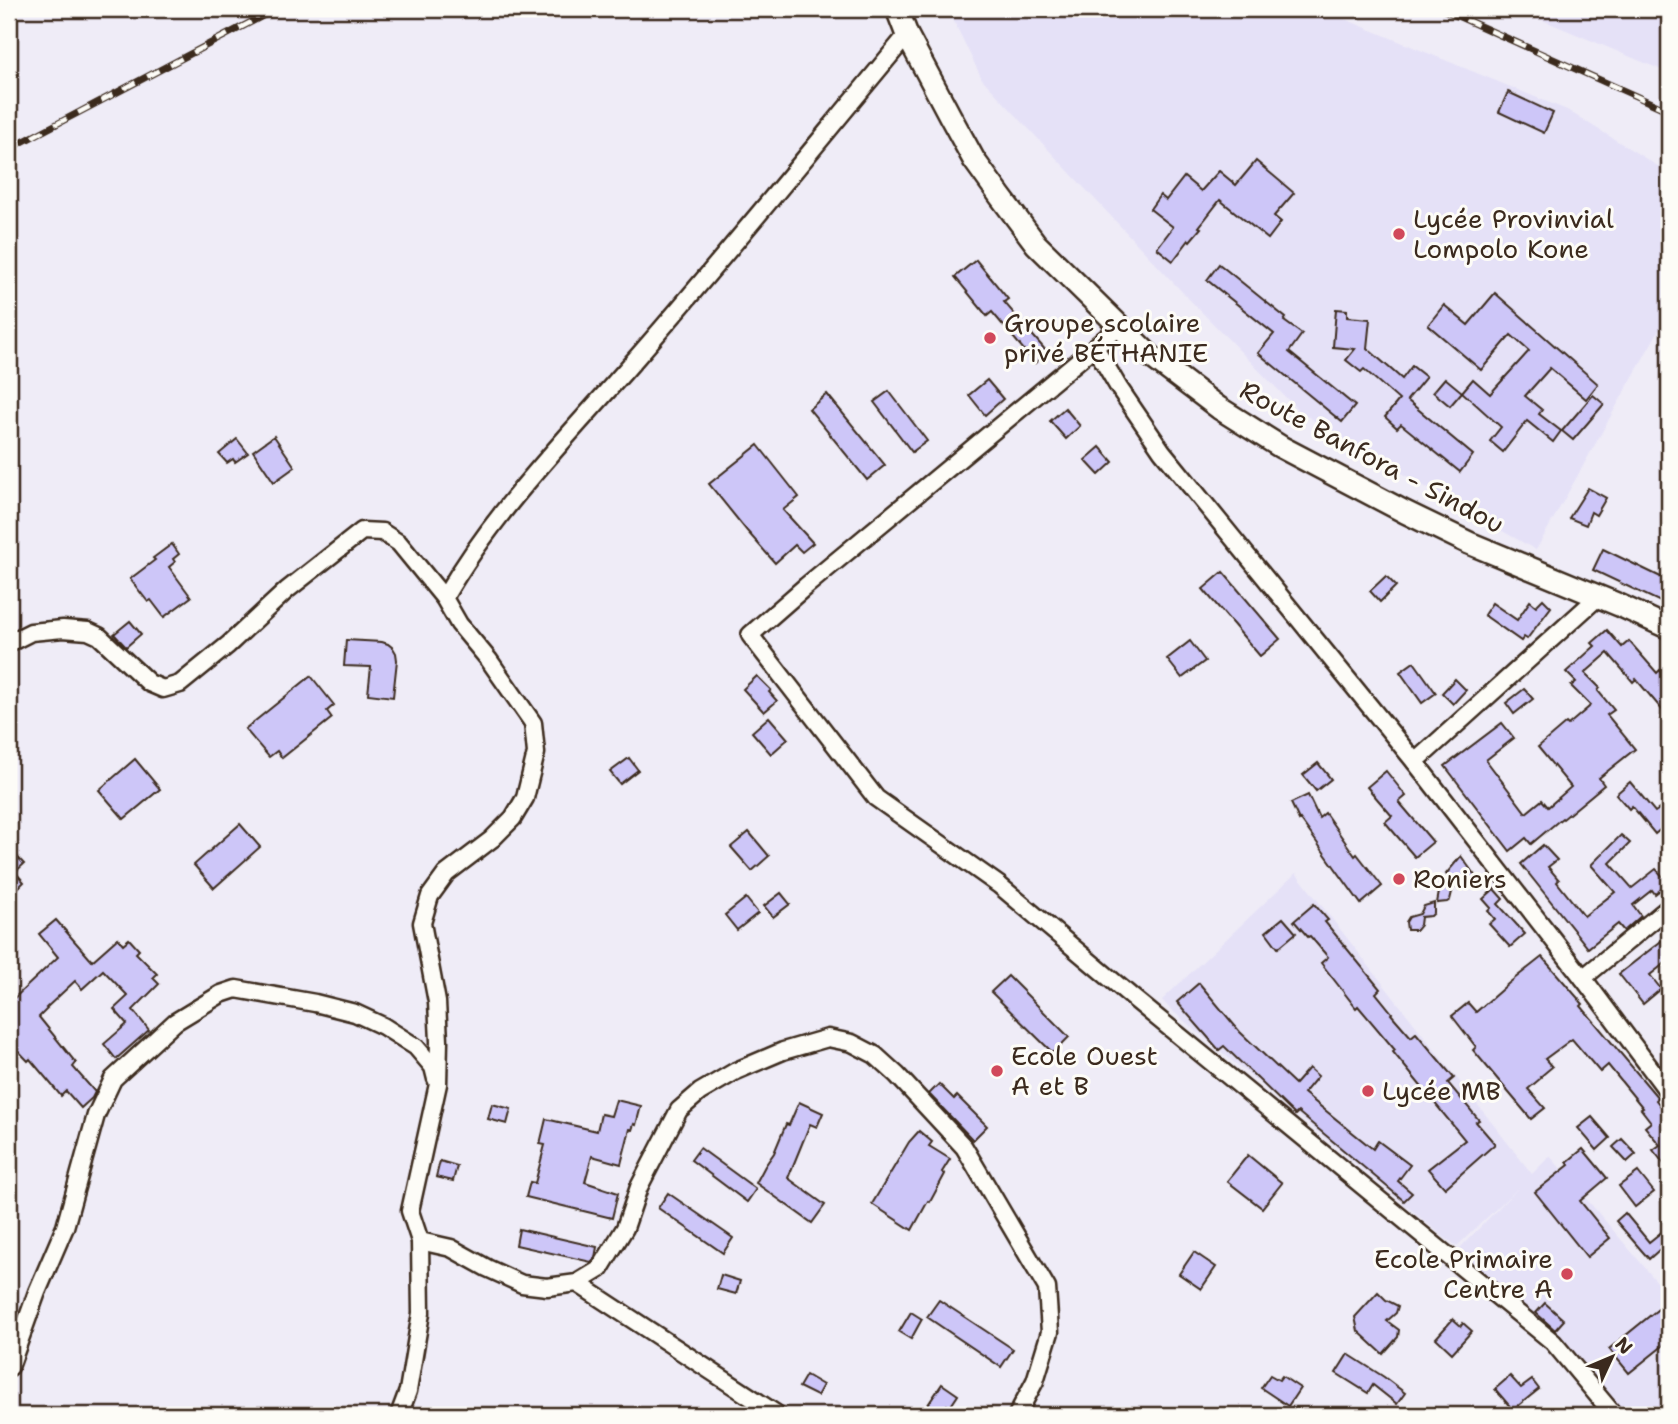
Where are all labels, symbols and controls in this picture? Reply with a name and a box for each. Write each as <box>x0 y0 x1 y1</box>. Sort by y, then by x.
place label: Lycée Provinvial Lompolo Kone <box>1413 201 1614 266</box>
marker: Lycée Provinvial Lompolo Kone <box>1391 226 1407 242</box>
place label: Groupe scolaire privé BÉTHANIE <box>1004 305 1208 370</box>
marker: Groupe scolaire privé BÉTHANIE <box>982 330 998 346</box>
street label: Route Banfora - Sindou <box>1234 372 1510 541</box>
place label: Roniers <box>1413 861 1507 896</box>
marker: Roniers <box>1391 871 1407 887</box>
place label: Ecole Ouest A et B <box>1011 1038 1158 1103</box>
marker: Ecole Ouest A et B <box>989 1063 1005 1079</box>
place label: Lycée MB <box>1382 1073 1501 1108</box>
marker: Lycée MB <box>1360 1083 1376 1099</box>
place label: Ecole Primaire Centre A <box>1374 1241 1553 1306</box>
marker: Ecole Primaire Centre A <box>1559 1266 1575 1282</box>
north arrow <box>1576 1322 1646 1392</box>
text: N <box>1610 1331 1638 1360</box>

